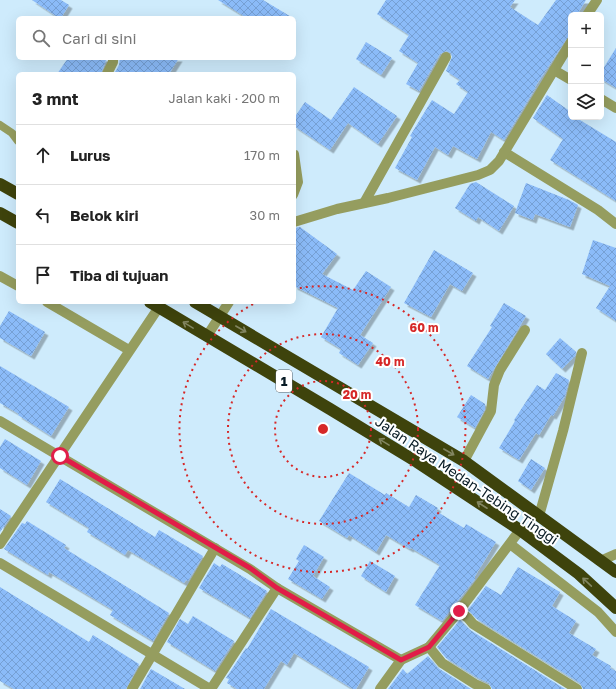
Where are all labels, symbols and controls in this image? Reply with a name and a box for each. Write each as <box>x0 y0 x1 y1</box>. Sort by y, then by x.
map controls <box>568 12 604 120</box>
button: + <box>568 12 604 48</box>
search box <box>16 16 296 60</box>
icon: search <box>30 27 52 49</box>
text: Cari di sini <box>62 29 137 47</box>
button: − <box>568 48 604 84</box>
button: layers <box>568 84 604 120</box>
text: 3 mnt <box>32 88 79 109</box>
text: Jalan kaki · 200 m <box>168 90 280 106</box>
icon: ahead <box>32 144 54 166</box>
text: Lurus <box>70 146 111 164</box>
text: 170 m <box>244 147 280 163</box>
icon: left <box>32 204 54 226</box>
text: Belok kiri <box>70 206 139 224</box>
text: 30 m <box>250 207 280 223</box>
icon: arrive <box>32 264 54 286</box>
text: Tiba di tujuan <box>70 266 168 284</box>
text: 60 m <box>410 320 438 335</box>
one-way arrow <box>183 321 194 329</box>
one-way arrow <box>235 326 247 334</box>
text: 40 m <box>376 354 404 369</box>
road number: 1 <box>276 370 292 392</box>
text: 20 m <box>343 387 371 402</box>
street label: Jalan Raya Medan-Tebing Tinggi <box>372 412 562 548</box>
centre of rings <box>316 422 330 436</box>
one-way arrow <box>379 438 390 446</box>
route start <box>51 447 69 465</box>
one-way arrow <box>443 448 455 456</box>
one-way arrow <box>477 501 488 509</box>
one-way arrow <box>582 577 592 586</box>
route end <box>450 602 468 620</box>

